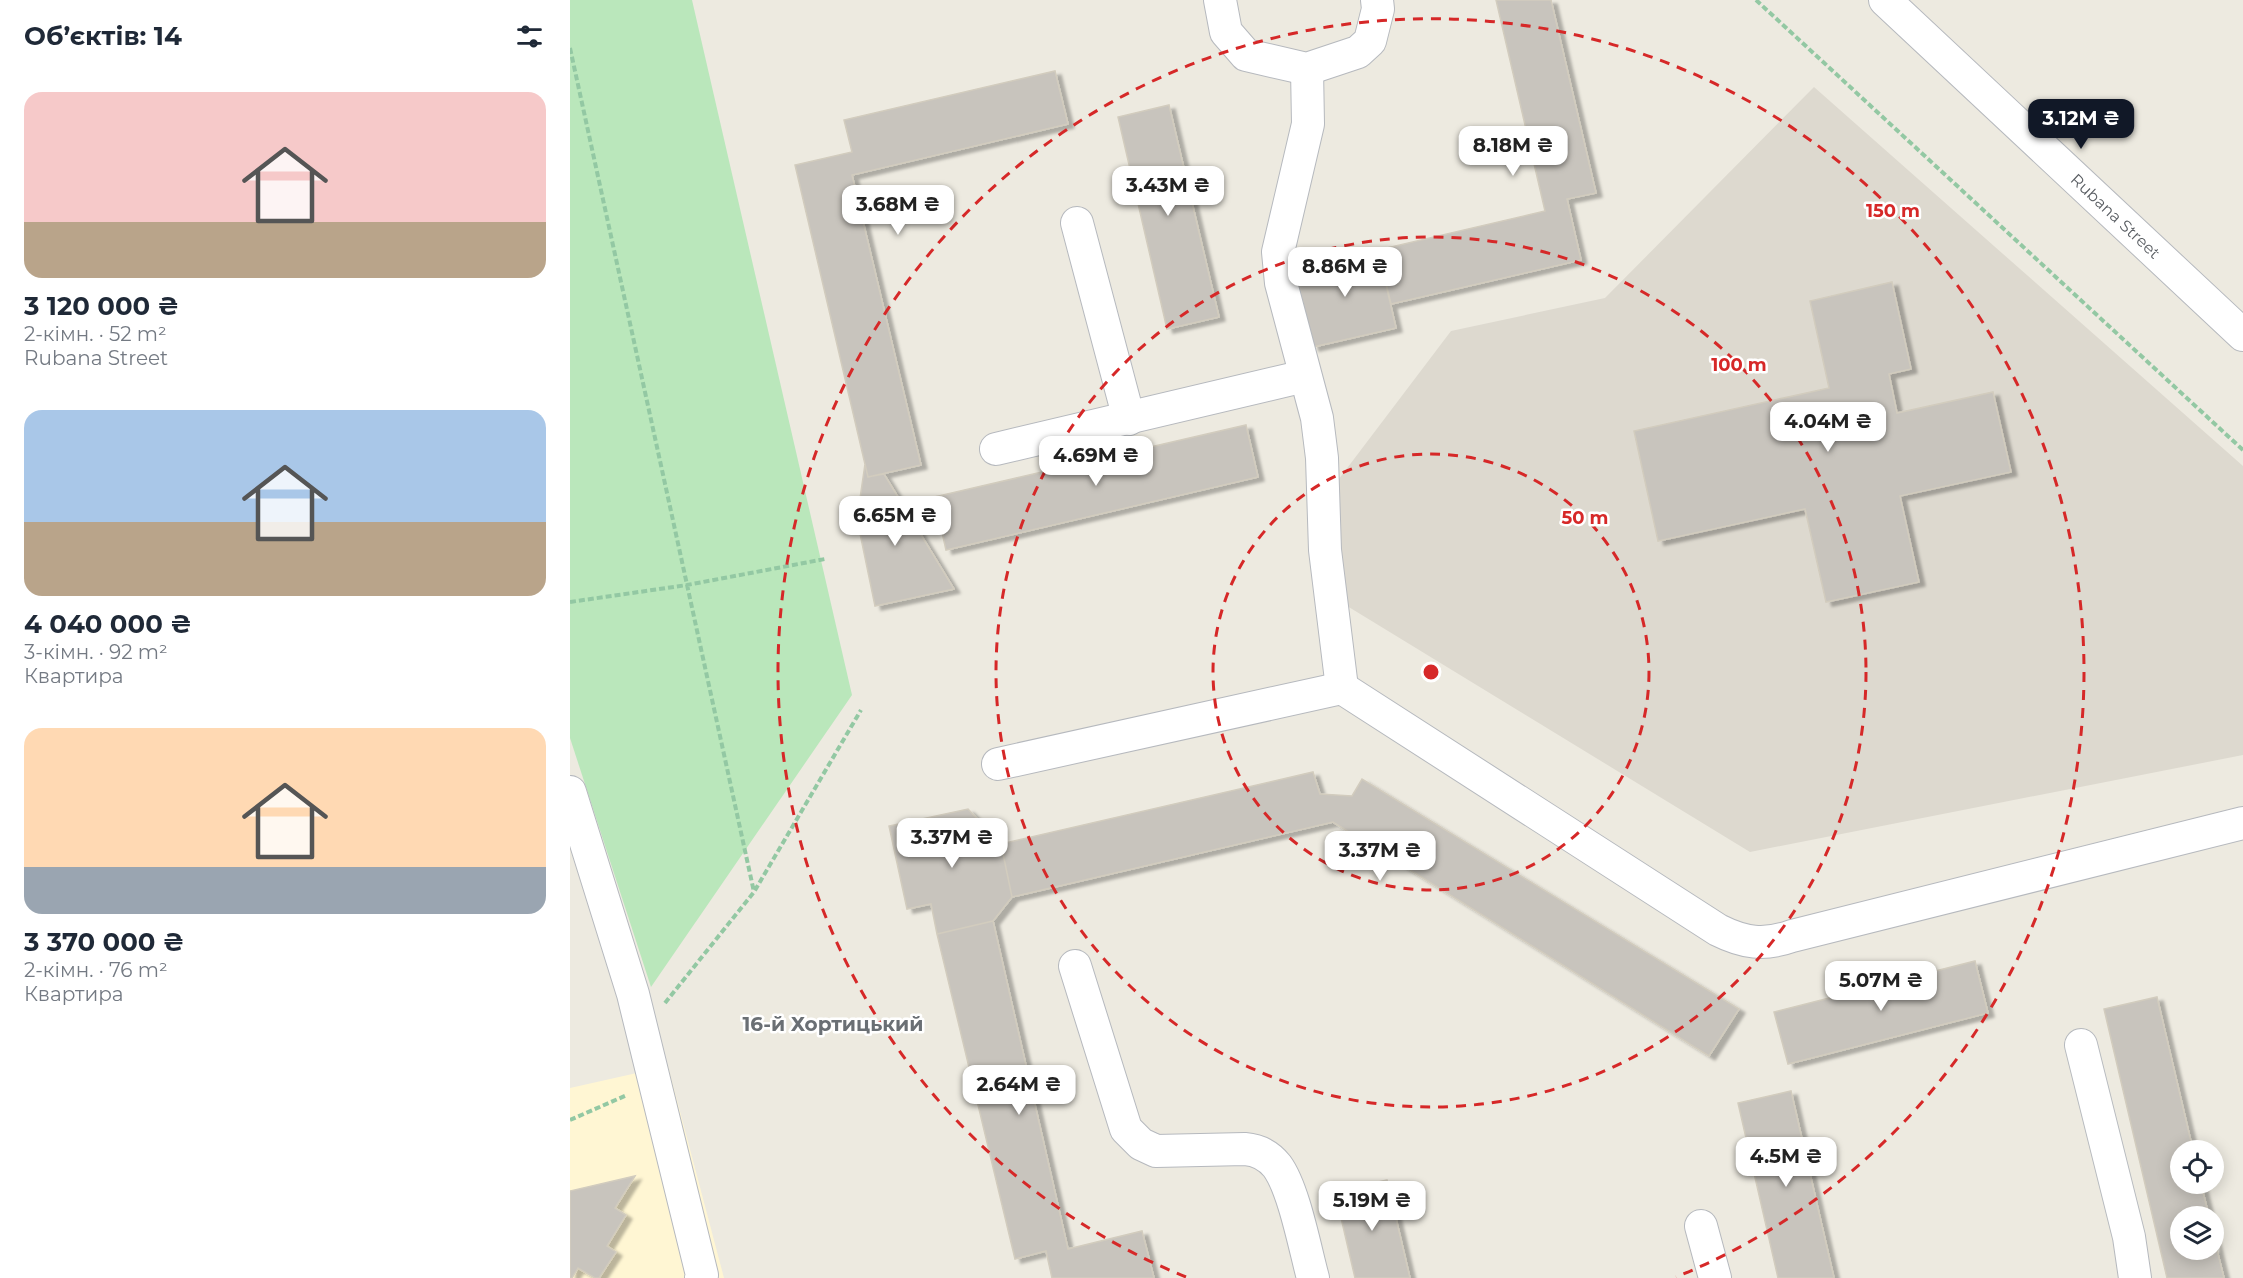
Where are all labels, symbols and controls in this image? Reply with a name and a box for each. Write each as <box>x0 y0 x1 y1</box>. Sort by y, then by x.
text: Об’єктів: 14 <box>24 20 182 52</box>
icon: filters <box>513 20 546 53</box>
pin: 3.12M ₴ <box>2026 99 2136 150</box>
text: 3.12M ₴ <box>2042 106 2120 130</box>
pin: 8.18M ₴ <box>1458 126 1568 177</box>
icon: home <box>231 131 339 239</box>
text: 8.18M ₴ <box>1473 133 1553 157</box>
pin: 3.43M ₴ <box>1113 166 1223 217</box>
street label: Rubana Street <box>2067 170 2164 263</box>
text: 3.43M ₴ <box>1126 173 1210 197</box>
pin: 3.68M ₴ <box>843 185 953 236</box>
text: 3.68M ₴ <box>856 192 940 216</box>
text: 150 m <box>1866 200 1920 222</box>
pin: 8.86M ₴ <box>1290 247 1400 298</box>
text: 8.86M ₴ <box>1302 254 1388 278</box>
text: 3 120 000 ₴ <box>24 290 179 322</box>
text: 2-кімн. · 52 m² <box>24 322 167 346</box>
text: Rubana Street <box>24 346 168 370</box>
text: 100 m <box>1711 354 1767 376</box>
pin: 4.04M ₴ <box>1773 402 1883 453</box>
text: 4.04M ₴ <box>1784 409 1872 433</box>
pin: 4.69M ₴ <box>1041 436 1151 487</box>
text: 4.69M ₴ <box>1053 443 1139 467</box>
icon: home <box>231 449 339 557</box>
pin: 6.65M ₴ <box>840 496 950 547</box>
text: 6.65M ₴ <box>853 503 937 527</box>
text: 50 m <box>1562 507 1608 529</box>
text: 4 040 000 ₴ <box>24 608 192 640</box>
text: 3-кімн. · 92 m² <box>24 640 168 664</box>
centre of rings <box>1421 662 1441 682</box>
text: Квартира <box>24 664 124 688</box>
icon: home <box>231 767 339 875</box>
pin: 3.37M ₴ <box>897 818 1007 869</box>
text: 3.37M ₴ <box>911 825 993 849</box>
pin: 3.37M ₴ <box>1325 831 1435 882</box>
text: 3.37M ₴ <box>1339 838 1421 862</box>
text: 3 370 000 ₴ <box>24 926 184 958</box>
text: 2-кімн. · 76 m² <box>24 958 168 982</box>
pin: 5.07M ₴ <box>1826 961 1936 1012</box>
text: 5.07M ₴ <box>1839 968 1923 992</box>
text: Квартира <box>24 982 124 1006</box>
district label: 16-й Хортицький <box>743 1012 923 1036</box>
pin: 2.64M ₴ <box>964 1065 1074 1116</box>
text: 2.64M ₴ <box>977 1072 1061 1096</box>
pin: 4.5M ₴ <box>1737 1137 1835 1188</box>
map controls <box>2170 1140 2224 1260</box>
button: locate <box>2170 1140 2224 1194</box>
text: 4.5M ₴ <box>1750 1144 1822 1168</box>
pin: 5.19M ₴ <box>1317 1181 1427 1232</box>
text: 5.19M ₴ <box>1333 1188 1411 1212</box>
button: layers <box>2170 1206 2224 1260</box>

